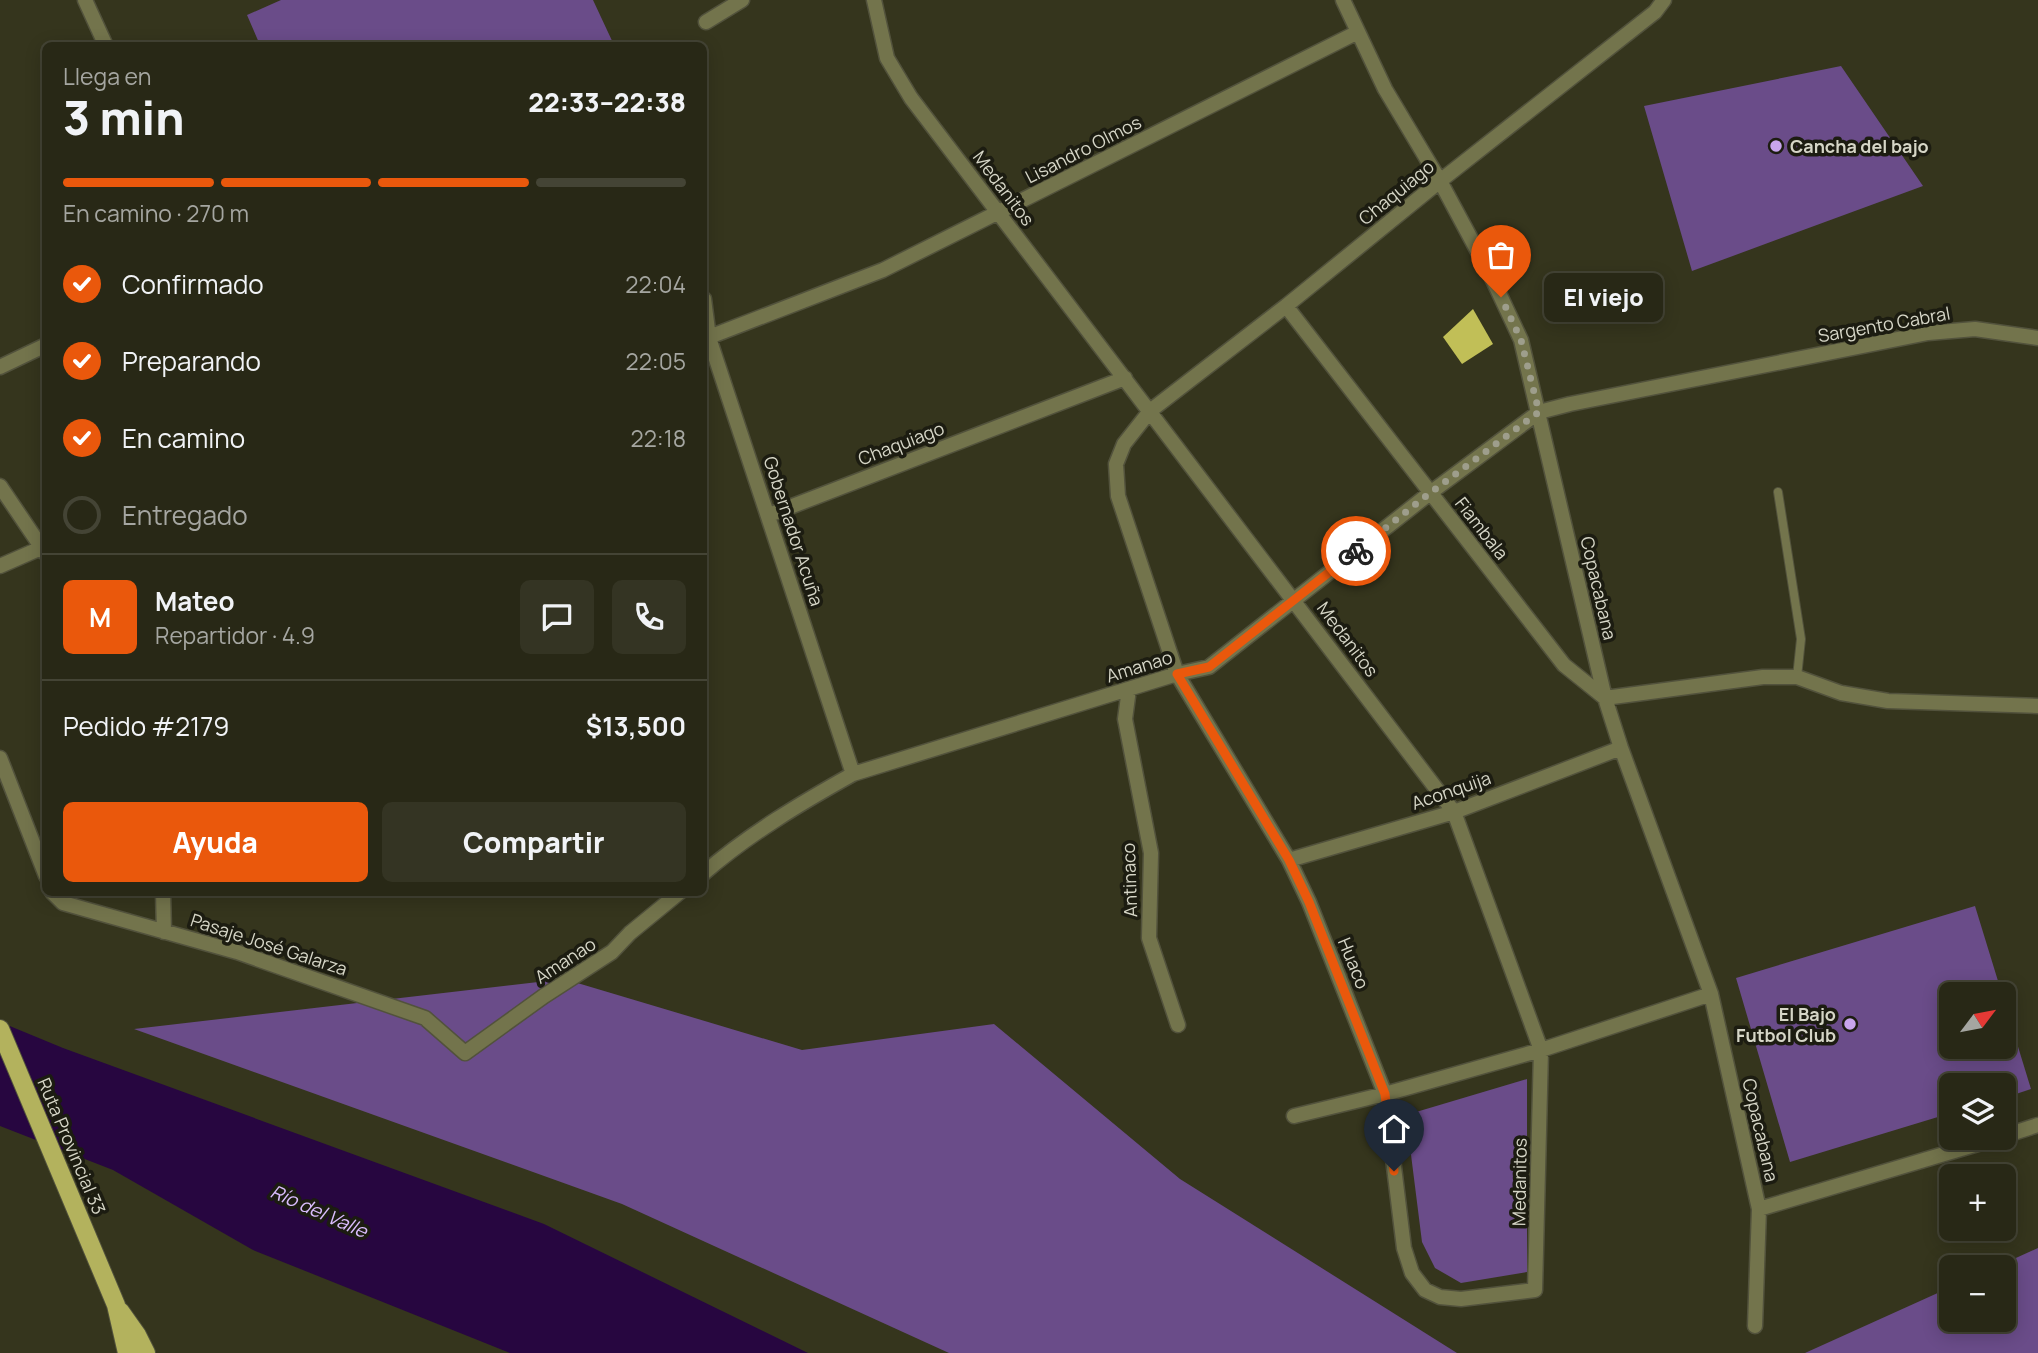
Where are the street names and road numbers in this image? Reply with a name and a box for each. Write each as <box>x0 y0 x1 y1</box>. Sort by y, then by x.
street label: Lisandro Olmos <box>1021 109 1145 189</box>
street label: Medanitos <box>968 146 1040 230</box>
street label: Chaquiago <box>1353 154 1439 230</box>
street label: Sargento Cabral <box>1816 301 1952 347</box>
street label: Chaquiago <box>854 416 948 470</box>
street label: Gobernador Acuña <box>759 453 829 609</box>
street label: Fiambala <box>1450 492 1514 564</box>
street label: Copacabana <box>1575 534 1623 642</box>
street label: Medanitos <box>1312 597 1384 681</box>
street label: Amanao <box>1103 645 1175 687</box>
street label: Aconquija <box>1408 765 1494 815</box>
street label: Antinaco <box>1116 842 1142 918</box>
street label: Pasaje José Galarza <box>188 907 350 981</box>
street label: Amanao <box>530 931 600 989</box>
street label: Huaco <box>1333 934 1375 992</box>
street label: Ruta Provincial 33 <box>32 1074 112 1218</box>
street label: Copacabana <box>1737 1076 1785 1184</box>
street label: Medanitos <box>1506 1138 1532 1226</box>

